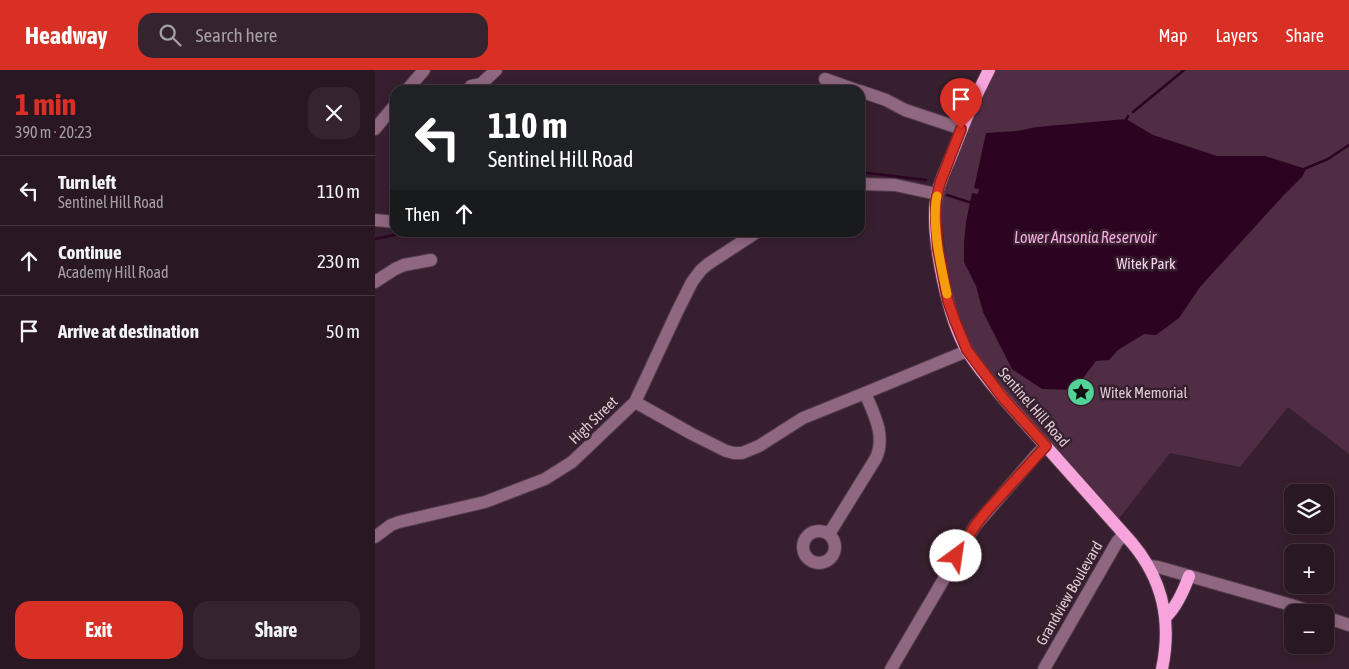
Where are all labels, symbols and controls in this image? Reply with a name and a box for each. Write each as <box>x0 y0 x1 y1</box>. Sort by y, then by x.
search box <box>138 13 488 58</box>
icon: search <box>156 21 184 49</box>
text: Headway <box>25 22 108 49</box>
text: Search here <box>196 24 277 46</box>
text: Map <box>1158 25 1187 46</box>
text: Layers <box>1215 25 1258 46</box>
text: Share <box>1286 25 1324 46</box>
pin <box>940 78 982 129</box>
icon: arrive <box>947 85 975 113</box>
text: 1 min <box>15 87 76 121</box>
button: close <box>308 87 360 139</box>
icon: left <box>405 105 470 170</box>
text: 110 m <box>488 105 567 145</box>
text: 390 m · 20:23 <box>15 123 92 141</box>
text: Sentinel Hill Road <box>488 146 633 172</box>
text: Turn left <box>58 171 116 193</box>
icon: left <box>15 177 43 205</box>
text: 110 m <box>317 180 360 202</box>
text: Sentinel Hill Road <box>58 193 164 211</box>
icon: ahead <box>450 200 478 228</box>
text: Then <box>405 203 440 225</box>
water label: Lower Ansonia Reservoir <box>1014 228 1157 246</box>
text: Continue <box>58 241 122 263</box>
icon: ahead <box>15 247 43 275</box>
text: 230 m <box>317 250 360 272</box>
park label: Witek Park <box>1116 255 1176 272</box>
text: Academy Hill Road <box>58 263 169 281</box>
icon: arrive <box>15 317 43 345</box>
text: Arrive at destination <box>58 320 199 342</box>
text: 50 m <box>326 320 360 342</box>
street label: Sentinel Hill Road <box>995 364 1073 450</box>
place icon: Witek Memorial <box>1066 377 1096 407</box>
place label: Witek Memorial <box>1100 384 1188 401</box>
street label: High Street <box>565 393 621 447</box>
map controls <box>1284 484 1334 654</box>
button: layers <box>1284 484 1334 534</box>
position arrow <box>929 529 981 581</box>
street label: Grandview Boulevard <box>1032 538 1106 648</box>
button: + <box>1284 544 1334 594</box>
button: Exit <box>15 601 183 659</box>
button: Share <box>193 601 360 659</box>
button: − <box>1284 604 1334 654</box>

